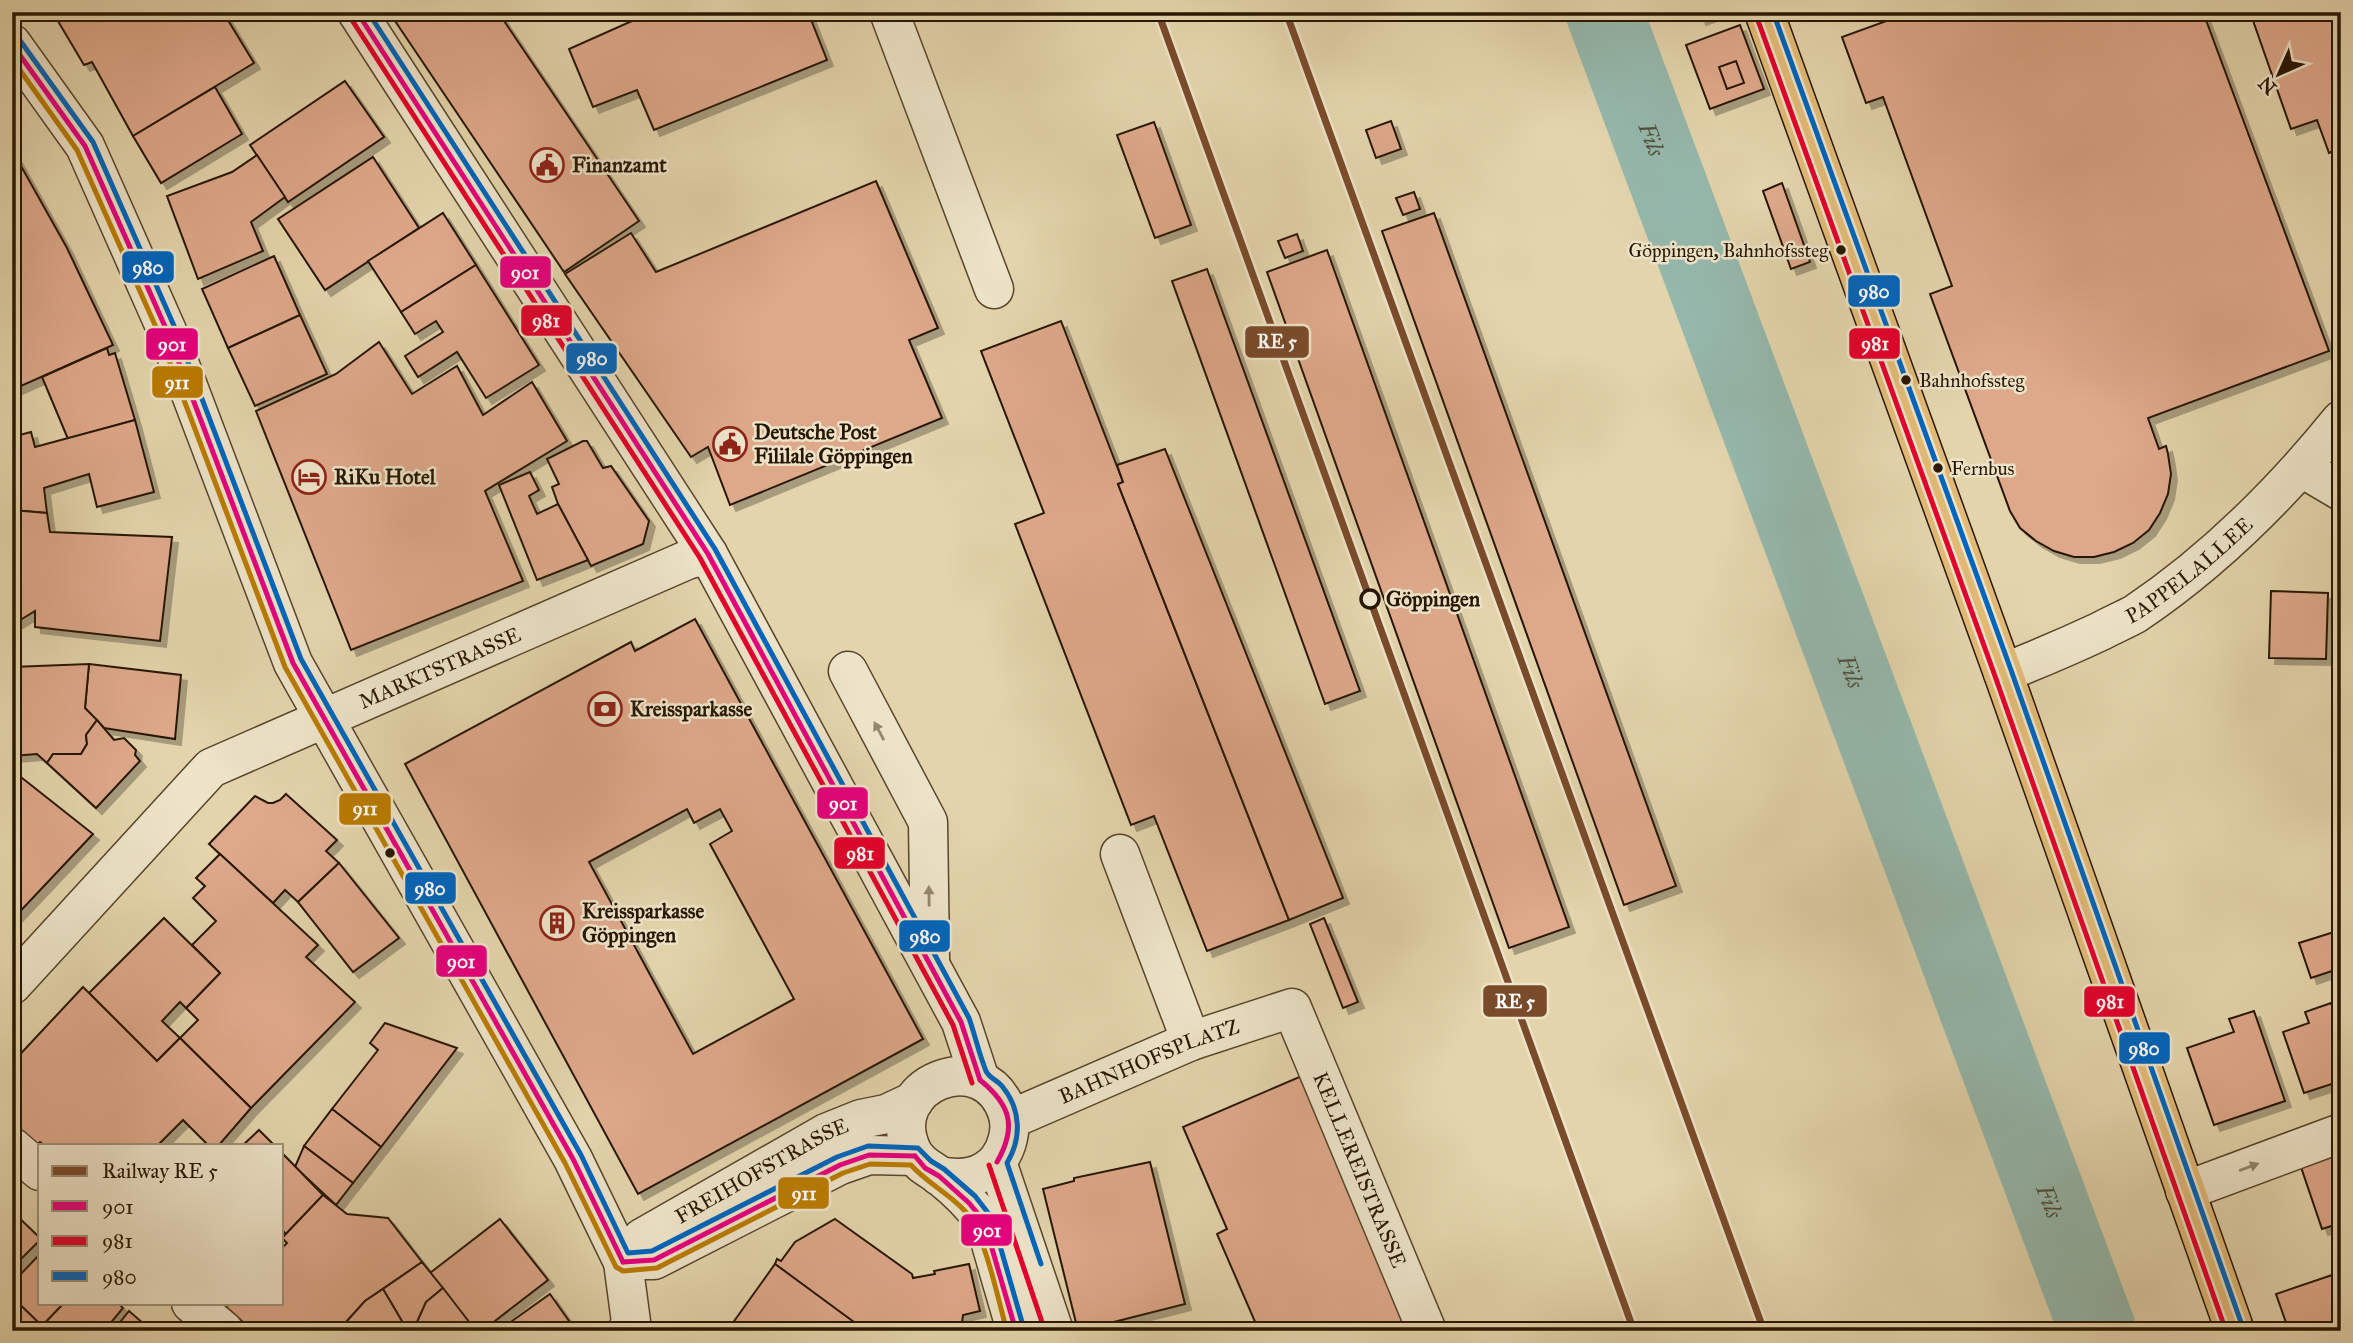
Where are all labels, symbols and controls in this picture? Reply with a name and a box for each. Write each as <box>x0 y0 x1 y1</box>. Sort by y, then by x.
north arrow <box>2244 38 2314 108</box>
text: N <box>2253 72 2281 100</box>
water label: Fils <box>1632 118 1671 160</box>
public building icon: Finanzamt <box>528 146 566 184</box>
place label: Finanzamt <box>572 152 667 178</box>
place label: Göppingen, Bahnhofssteg <box>1628 239 1828 263</box>
marker: Göppingen, Bahnhofssteg <box>1834 243 1848 257</box>
line badge: 980 <box>121 250 175 284</box>
line badge: 901 <box>499 255 552 289</box>
text: 980 <box>132 256 164 280</box>
text: 901 <box>511 261 540 285</box>
line badge: 980 <box>1847 274 1901 308</box>
text: 980 <box>1858 280 1890 304</box>
line badge: 981 <box>520 304 573 337</box>
text: 981 <box>532 309 560 333</box>
line badge: RE 5 <box>1244 325 1310 359</box>
line badge: 901 <box>145 327 199 361</box>
line badge: 981 <box>1848 327 1901 360</box>
text: RE 5 <box>1257 330 1297 353</box>
text: 981 <box>1861 332 1889 356</box>
text: 901 <box>158 333 187 357</box>
line badge: 980 <box>565 342 618 375</box>
text: 980 <box>576 347 608 371</box>
line badge: 911 <box>151 365 204 399</box>
place label: Bahnhofssteg <box>1919 369 2024 393</box>
text: 911 <box>164 371 190 395</box>
marker: Bahnhofssteg <box>1899 373 1913 387</box>
place label: Deutsche Post Fililale Göppingen <box>754 419 913 469</box>
public building icon: Deutsche Post Fililale Göppingen <box>711 425 749 463</box>
place label: Fernbus <box>1951 457 2015 480</box>
hotel icon: RiKu Hotel <box>290 458 328 496</box>
marker: Fernbus <box>1931 461 1945 475</box>
place label: RiKu Hotel <box>334 464 437 490</box>
street label: PAPPELALLEE <box>2121 512 2258 630</box>
place label: Göppingen <box>1386 586 1481 612</box>
marker: Göppingen <box>1360 589 1380 609</box>
street label: MARKTSTRASSE <box>355 621 525 715</box>
water label: Fils <box>1832 650 1870 692</box>
bank icon: Kreissparkasse <box>586 690 624 728</box>
place label: Kreissparkasse <box>630 696 753 722</box>
one-way arrow <box>874 721 885 741</box>
line badge: 901 <box>816 786 869 820</box>
line badge: 911 <box>338 792 392 826</box>
text: 901 <box>829 792 858 816</box>
text: 911 <box>352 797 378 821</box>
line badge: 981 <box>833 836 886 870</box>
text: 981 <box>846 842 874 866</box>
unlabelled marker <box>383 846 397 860</box>
line badge: 980 <box>404 871 457 905</box>
text: 980 <box>414 877 446 901</box>
one-way arrow <box>923 884 935 906</box>
place label: Kreissparkasse Göppingen <box>582 898 705 948</box>
building icon: Kreissparkasse Göppingen <box>538 904 576 942</box>
line badge: 980 <box>898 919 951 953</box>
text: 980 <box>909 925 941 949</box>
line badge: 901 <box>435 944 488 978</box>
text: 901 <box>447 950 476 974</box>
line badge: RE 5 <box>1482 984 1548 1018</box>
line badge: 981 <box>2083 985 2136 1018</box>
text: RE 5 <box>1495 990 1535 1013</box>
text: 981 <box>2096 990 2124 1014</box>
street label: BAHNHOFSPLATZ <box>1055 1013 1243 1110</box>
line badge: 980 <box>2118 1031 2171 1065</box>
text: 980 <box>2128 1037 2160 1061</box>
street label: KELLEREISTRASSE <box>1307 1068 1412 1271</box>
street label: FREIHOFSTRASSE <box>670 1112 852 1229</box>
legend <box>38 1144 284 1304</box>
text: Railway RE 5 <box>102 1158 218 1184</box>
one-way arrow <box>2238 1161 2259 1172</box>
line badge: 911 <box>777 1176 830 1210</box>
water label: Fils <box>2030 1180 2069 1222</box>
text: 911 <box>791 1182 817 1206</box>
text: 901 <box>102 1194 134 1220</box>
line badge: 901 <box>960 1213 1013 1247</box>
text: 901 <box>973 1219 1002 1243</box>
text: 981 <box>102 1228 133 1254</box>
text: 980 <box>102 1264 137 1290</box>

